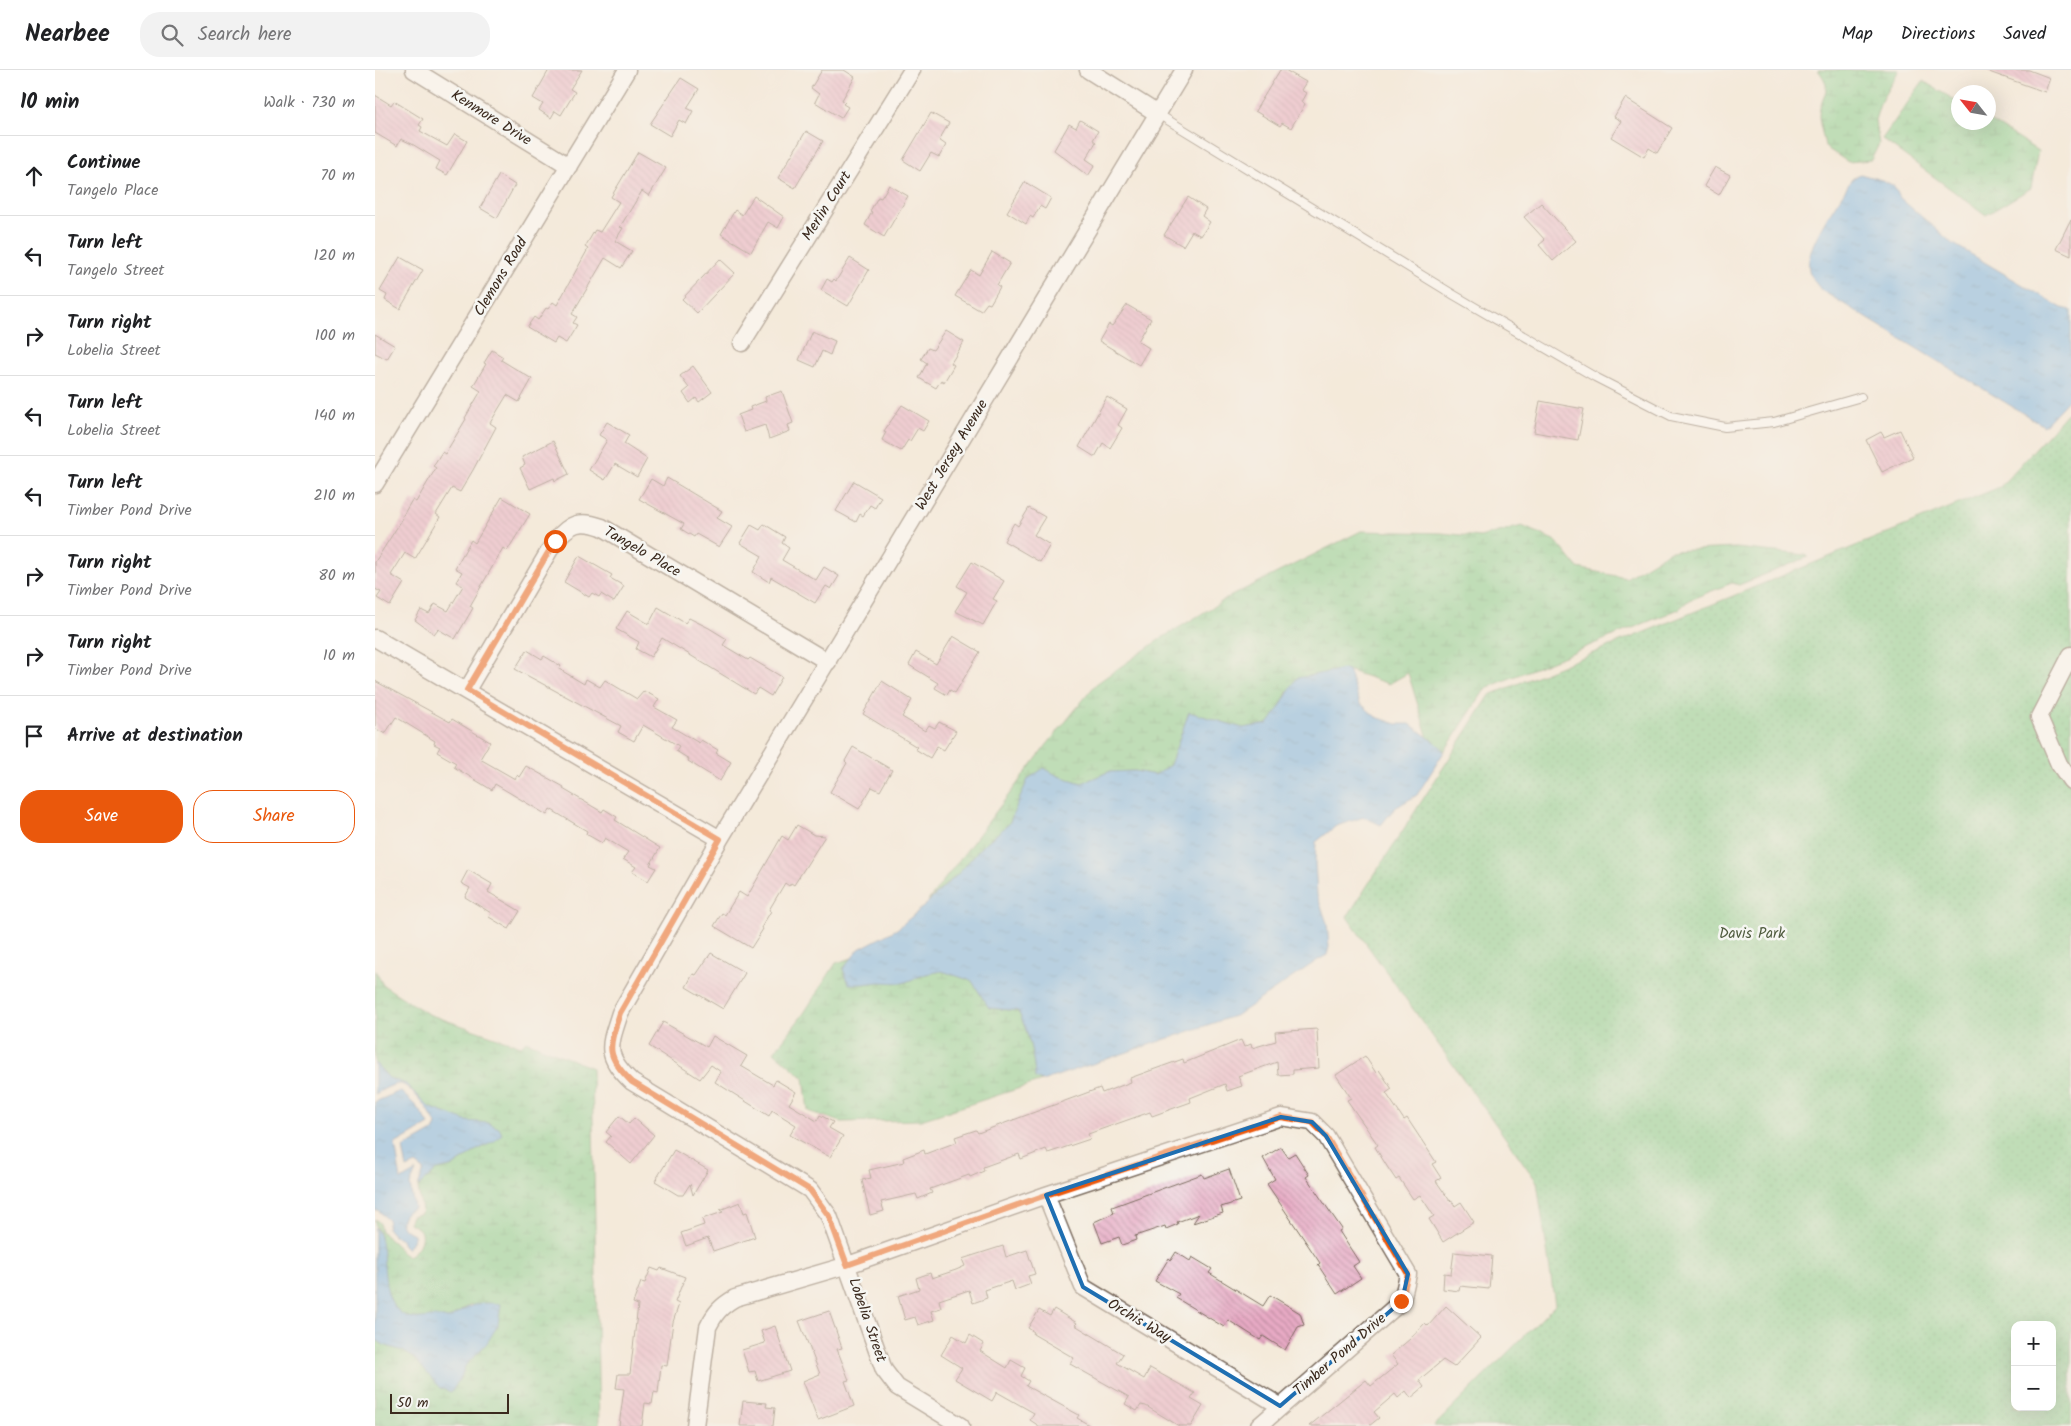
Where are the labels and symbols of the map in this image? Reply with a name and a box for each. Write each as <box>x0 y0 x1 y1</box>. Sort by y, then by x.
street label: Kenmore Drive <box>446 84 536 153</box>
north arrow <box>1951 85 1996 130</box>
street label: Merlin Court <box>796 166 858 246</box>
street label: Clemons Road <box>468 232 534 321</box>
street label: West Jersey Avenue <box>909 395 995 515</box>
street label: Tangelo Place <box>599 520 685 584</box>
route start <box>544 530 567 553</box>
park label: Davis Park <box>1719 922 1786 946</box>
street label: Lobelia Street <box>841 1275 893 1366</box>
route end <box>1390 1290 1413 1313</box>
street label: Orchis Way <box>1103 1293 1176 1350</box>
street label: Timber Pond Drive <box>1288 1307 1392 1402</box>
scale bar <box>390 1391 509 1414</box>

